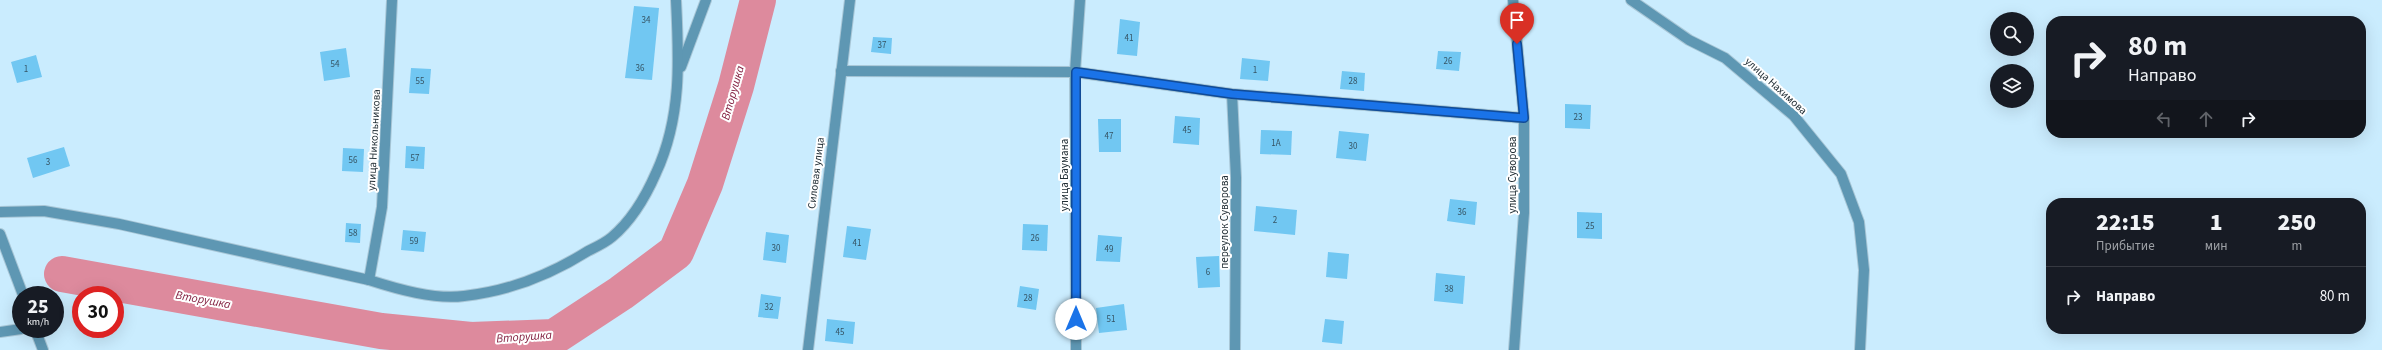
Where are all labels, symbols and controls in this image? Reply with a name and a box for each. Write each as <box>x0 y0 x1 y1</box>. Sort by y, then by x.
pin <box>1500 3 1534 44</box>
icon: arrive <box>1506 9 1528 31</box>
map controls <box>1990 12 2034 108</box>
button: search <box>1990 12 2034 56</box>
house number: 34 <box>642 14 651 27</box>
text: 80 m <box>2128 26 2187 66</box>
house number: 41 <box>1125 32 1133 45</box>
icon: right <box>2062 32 2114 84</box>
house number: 37 <box>878 39 887 52</box>
street label: улица Нахимова <box>1742 54 1810 118</box>
house number: 26 <box>1444 55 1453 68</box>
house number: 54 <box>331 58 340 71</box>
house number: 36 <box>636 62 645 75</box>
house number: 1 <box>24 63 28 76</box>
water label: Вторушка <box>717 63 749 122</box>
text: Направо <box>2128 63 2196 88</box>
house number: 1 <box>1253 64 1257 77</box>
button: layers <box>1990 64 2034 108</box>
house number: 55 <box>416 75 425 88</box>
house number: 28 <box>1349 75 1358 88</box>
street label: улица Никольникова <box>364 89 384 191</box>
icon: left <box>2153 108 2175 130</box>
icon: ahead <box>2195 108 2217 130</box>
icon: right <box>2237 108 2259 130</box>
house number: 23 <box>1574 111 1583 124</box>
house number: 45 <box>1183 124 1192 137</box>
house number: 47 <box>1105 130 1114 143</box>
street label: Силовая улица <box>804 136 828 210</box>
street label: улица Суворова <box>1505 136 1520 214</box>
house number: 1А <box>1271 137 1281 150</box>
street label: улица Баумана <box>1057 139 1072 211</box>
house number: 30 <box>1349 140 1358 153</box>
house number: 57 <box>411 152 420 165</box>
house number: 56 <box>349 154 358 167</box>
house number: 3 <box>46 156 51 169</box>
street label: переулок Суворова <box>1217 175 1232 269</box>
text: 22:15 <box>2096 205 2155 240</box>
text: 1 <box>2210 205 2223 240</box>
text: 250 <box>2278 205 2316 240</box>
house number: 36 <box>1458 206 1467 219</box>
house number: 2 <box>1273 214 1278 227</box>
house number: 25 <box>1586 220 1595 233</box>
house number: 58 <box>349 227 358 240</box>
house number: 26 <box>1031 232 1040 245</box>
house number: 59 <box>410 235 419 248</box>
house number: 41 <box>853 237 861 250</box>
text: Прибытие <box>2096 237 2155 255</box>
text: мин <box>2205 237 2228 255</box>
text: m <box>2291 237 2302 255</box>
house number: 30 <box>772 242 781 255</box>
house number: 49 <box>1105 243 1114 256</box>
house number: 6 <box>1206 266 1211 279</box>
house number: 38 <box>1445 283 1454 296</box>
speed limit sign: 30 <box>72 286 124 338</box>
icon: right <box>2062 286 2084 308</box>
text: Направо <box>2096 286 2155 307</box>
text: 80 m <box>2320 286 2350 307</box>
water label: Вторушка <box>174 287 232 313</box>
house number: 28 <box>1024 292 1033 305</box>
text: 25 <box>27 293 49 321</box>
position arrow <box>1055 298 1097 340</box>
house number: 32 <box>765 301 774 314</box>
house number: 51 <box>1107 313 1115 326</box>
text: km/h <box>27 315 49 329</box>
house number: 45 <box>836 326 845 339</box>
water label: Вторушка <box>496 327 553 347</box>

